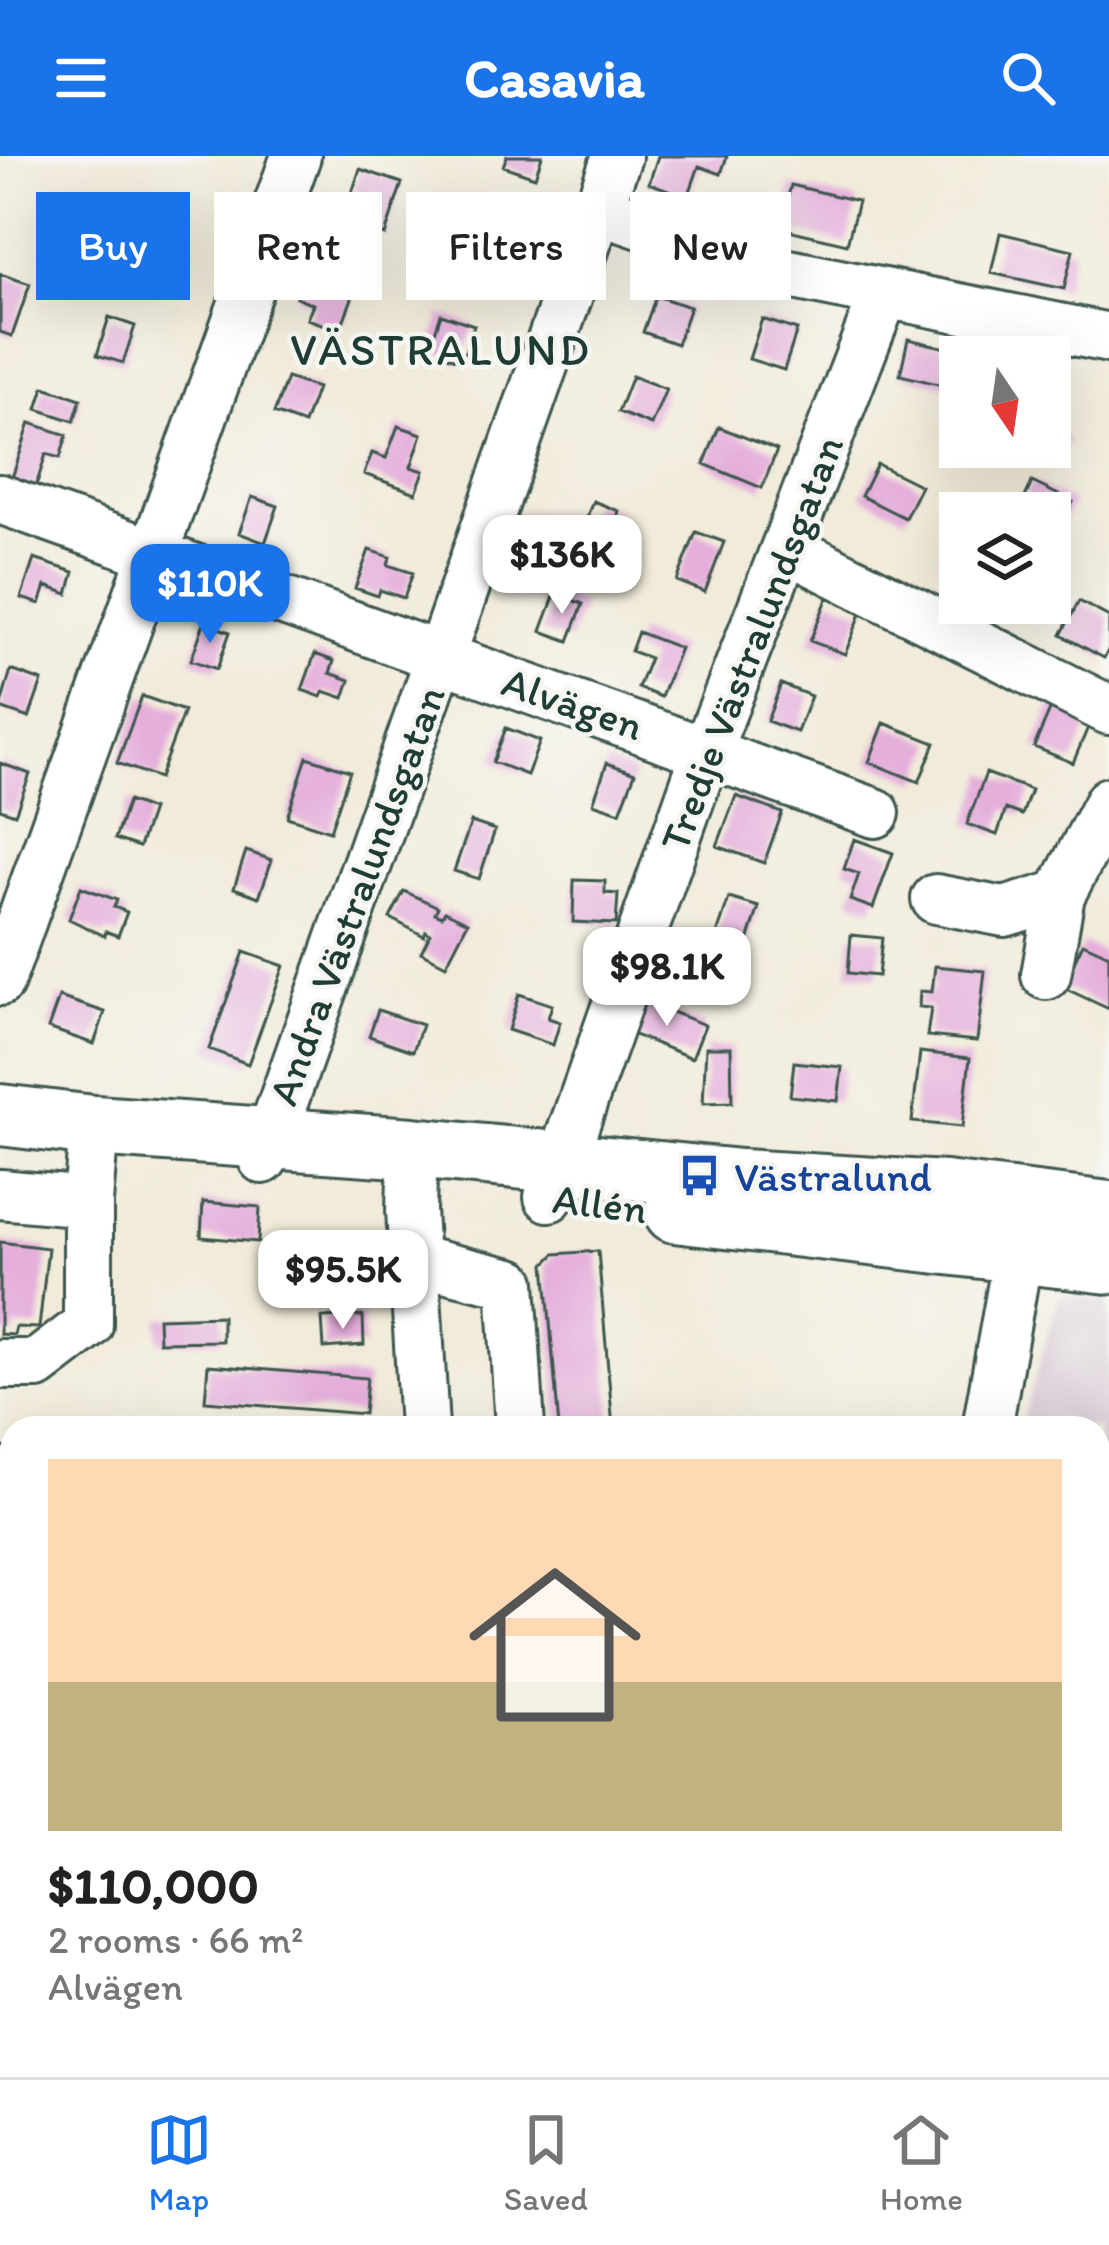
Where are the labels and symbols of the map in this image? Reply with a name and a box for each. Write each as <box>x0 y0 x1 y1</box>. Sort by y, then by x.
district label: VÄSTRALUND <box>290 322 592 376</box>
north arrow <box>939 336 1071 468</box>
street label: Tredje Västralundsgatan <box>649 428 854 858</box>
pin: $136K <box>478 515 646 617</box>
pin: $110K <box>126 544 294 646</box>
street label: Alvägen <box>496 656 650 751</box>
street label: Andra Västralundsgatan <box>257 679 456 1112</box>
pin: $98.1K <box>569 927 765 1029</box>
place label: Västralund <box>734 1151 932 1202</box>
bus stop icon: Västralund <box>677 1153 723 1199</box>
street label: Allén <box>550 1172 650 1235</box>
pin: $95.5K <box>245 1230 441 1332</box>

